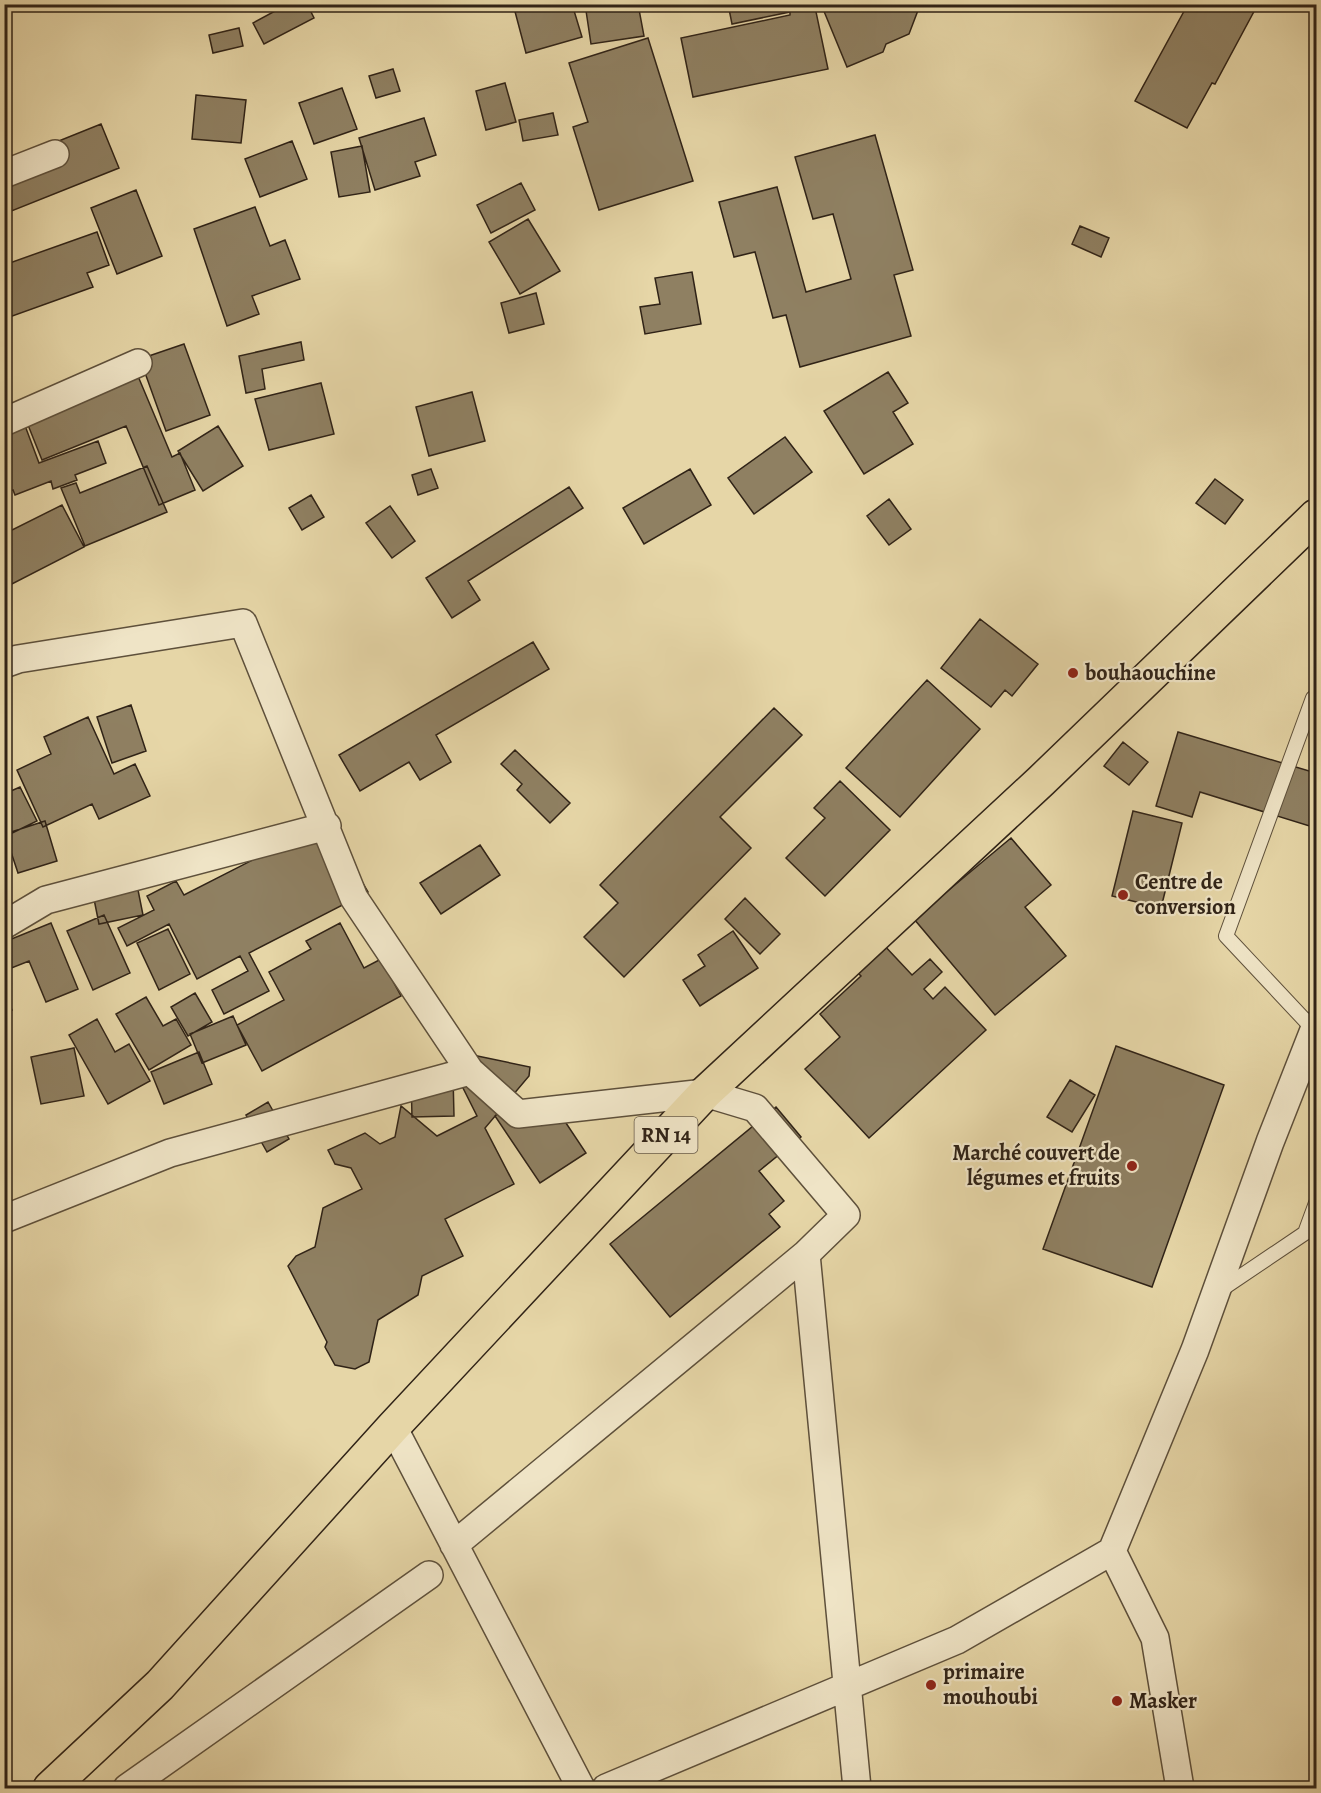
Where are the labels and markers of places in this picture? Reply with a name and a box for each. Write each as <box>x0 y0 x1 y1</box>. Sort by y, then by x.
place label: bouhaouchine <box>1084 658 1216 688</box>
marker: bouhaouchine <box>1066 666 1080 680</box>
place label: Centre de conversion <box>1135 867 1236 922</box>
marker: Centre de conversion <box>1116 888 1130 902</box>
place label: Marché couvert de légumes et fruits <box>952 1138 1120 1193</box>
marker: Marché couvert de légumes et fruits <box>1125 1159 1139 1173</box>
place label: primaire mouhoubi <box>943 1657 1038 1712</box>
marker: primaire mouhoubi <box>924 1678 938 1692</box>
place label: Masker <box>1129 1686 1197 1716</box>
marker: Masker <box>1110 1694 1124 1708</box>

